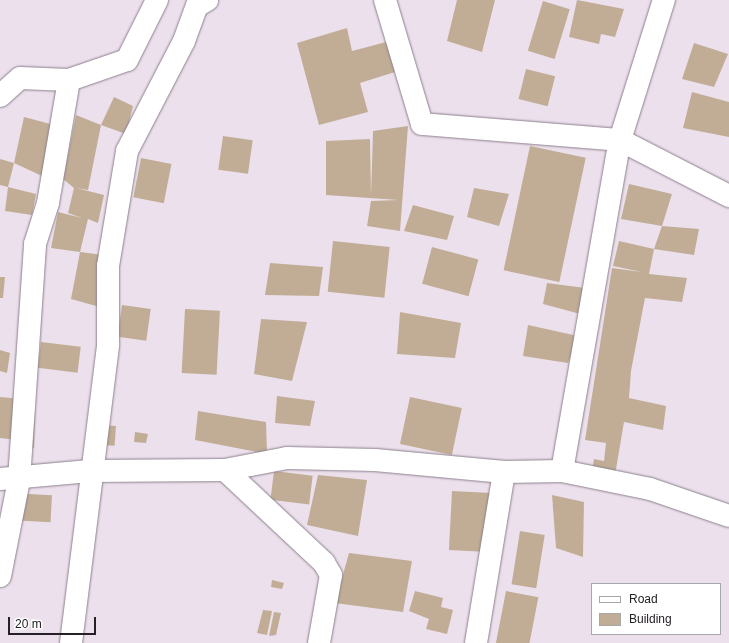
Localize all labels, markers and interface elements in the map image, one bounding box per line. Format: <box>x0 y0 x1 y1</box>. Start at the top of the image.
legend <box>591 583 721 635</box>
text: Road <box>629 592 658 606</box>
scale bar <box>10 609 98 635</box>
text: Building <box>629 612 672 626</box>
text: 20 m <box>15 617 42 631</box>

